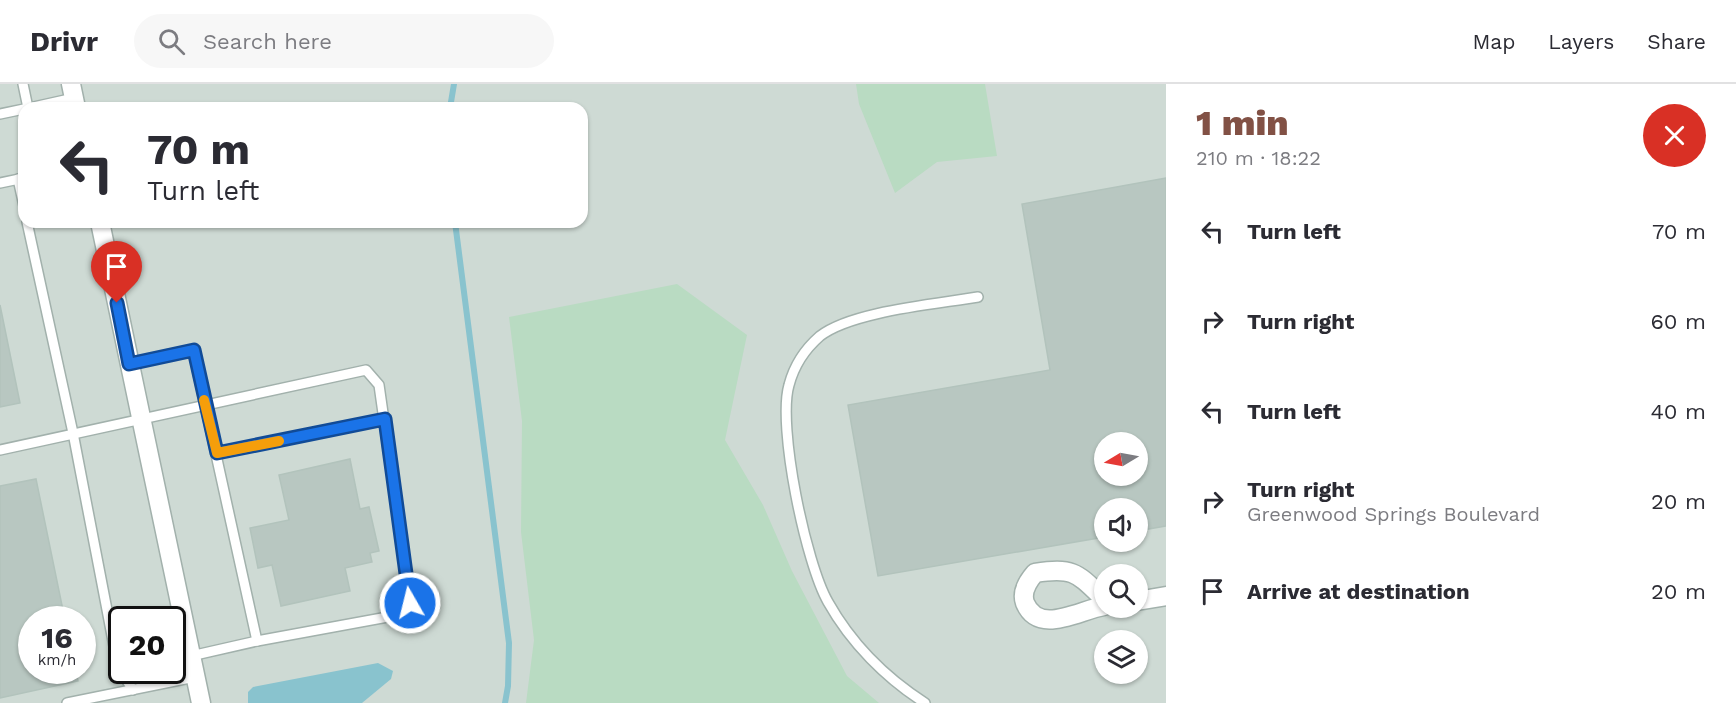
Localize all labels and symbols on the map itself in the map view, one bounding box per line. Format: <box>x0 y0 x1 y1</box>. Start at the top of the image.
pin <box>91 241 142 303</box>
north arrow <box>1094 432 1148 486</box>
position arrow <box>378 571 442 635</box>
speed limit sign: 20 <box>108 606 186 684</box>

